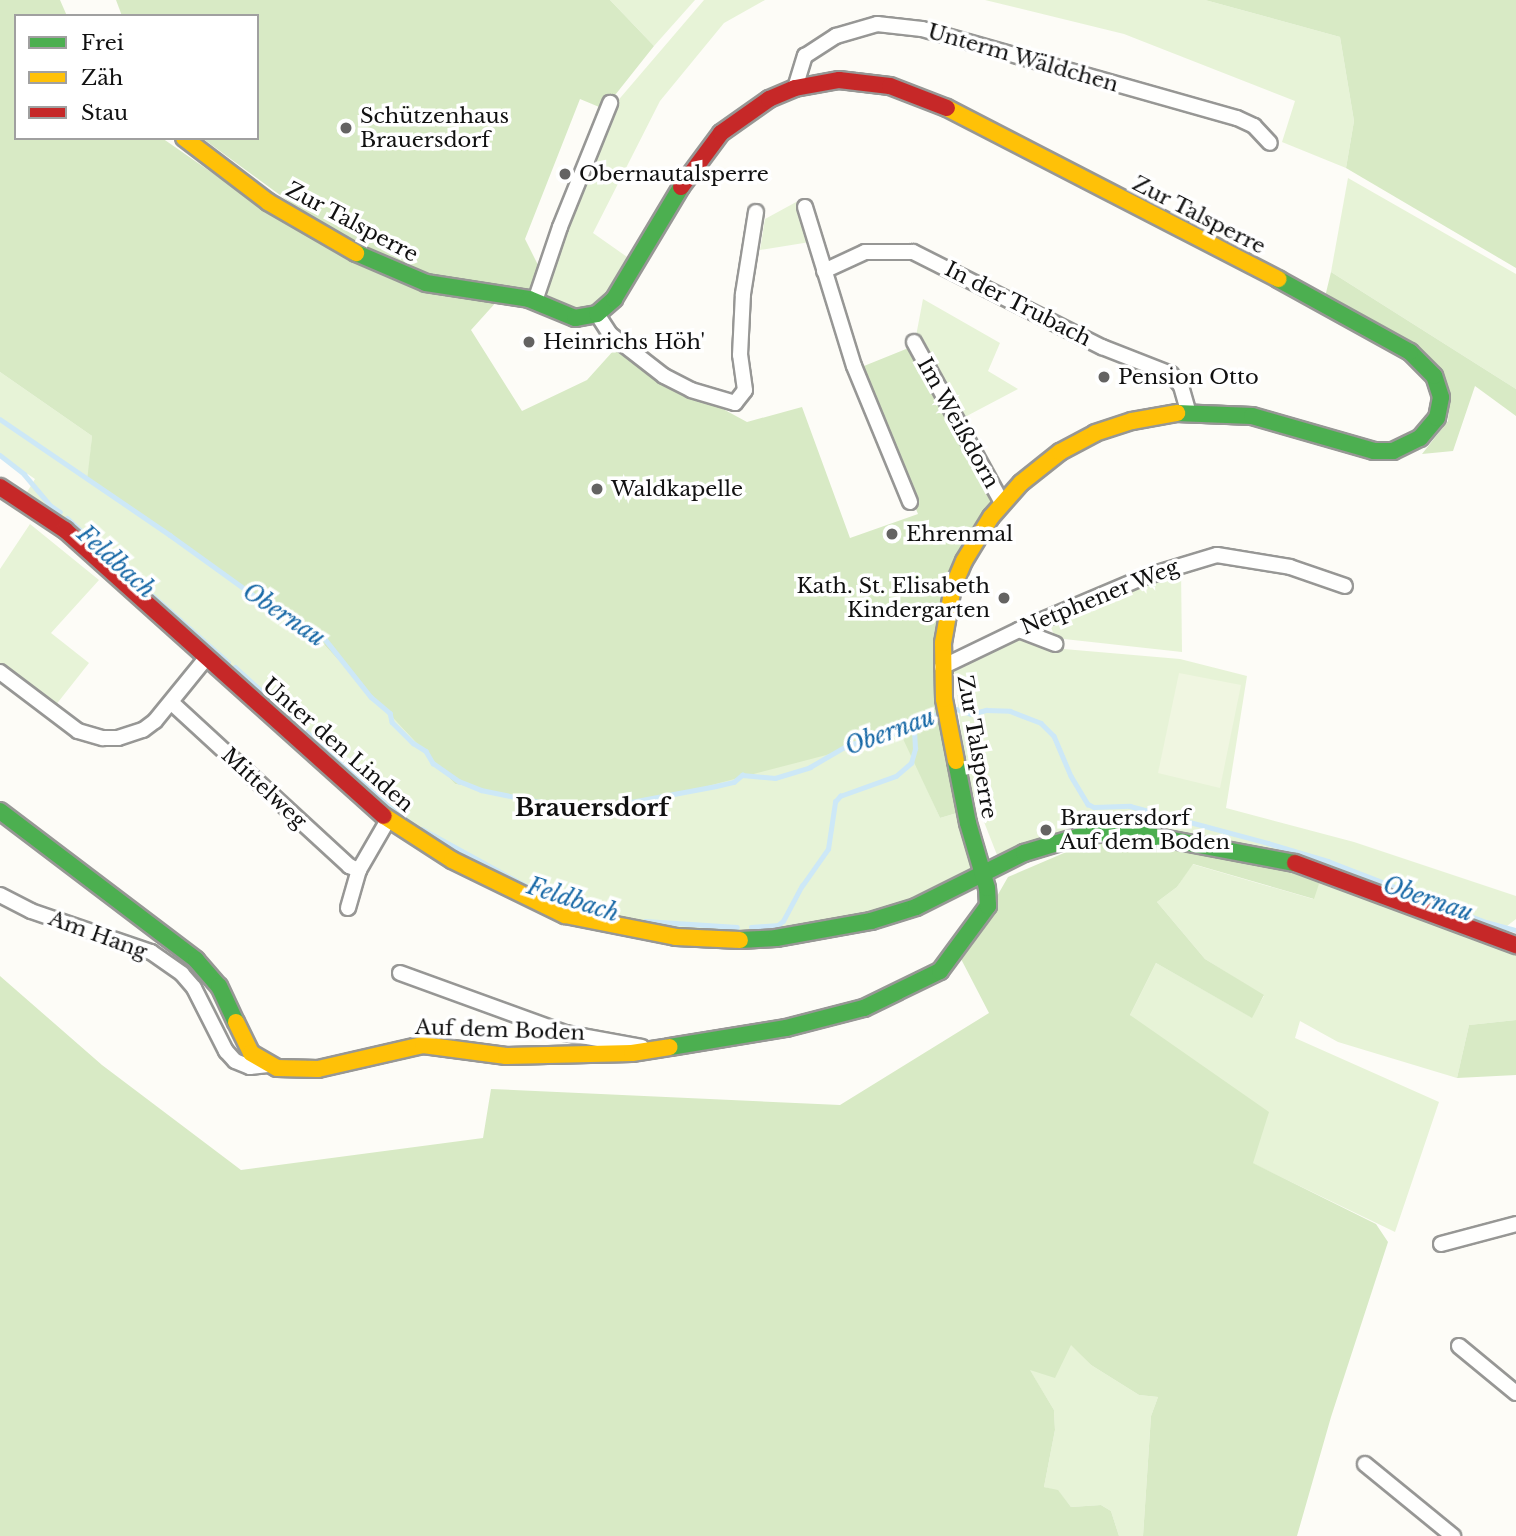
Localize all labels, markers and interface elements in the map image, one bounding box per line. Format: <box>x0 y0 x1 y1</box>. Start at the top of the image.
legend <box>14 14 259 140</box>
street label: Unterm Wäldchen <box>924 19 1122 97</box>
text: Frei <box>81 30 124 56</box>
text: Zäh <box>81 65 123 91</box>
text: Stau <box>81 100 128 126</box>
place label: Schützenhaus Brauersdorf <box>360 103 509 153</box>
marker: Schützenhaus Brauersdorf <box>338 120 354 136</box>
place label: Obernautalsperre <box>579 161 769 187</box>
marker: Obernautalsperre <box>557 166 573 182</box>
street label: Zur Talsperre <box>1128 170 1270 260</box>
street label: Zur Talsperre <box>281 176 423 268</box>
street label: In der Trubach <box>940 256 1096 352</box>
place label: Heinrichs Höh' <box>543 329 705 355</box>
marker: Heinrichs Höh' <box>521 334 537 350</box>
street label: Im Weißdorn <box>912 353 1004 493</box>
place label: Pension Otto <box>1118 364 1259 390</box>
marker: Pension Otto <box>1096 369 1112 385</box>
place label: Waldkapelle <box>611 476 743 502</box>
marker: Waldkapelle <box>589 481 605 497</box>
water label: Feldbach <box>72 520 160 604</box>
place label: Ehrenmal <box>906 521 1013 547</box>
marker: Ehrenmal <box>884 526 900 542</box>
street label: Netphener Weg <box>1017 554 1183 640</box>
place label: Kath. St. Elisabeth Kindergarten <box>797 573 990 623</box>
water label: Obernau <box>238 578 330 652</box>
marker: Kath. St. Elisabeth Kindergarten <box>996 590 1012 606</box>
street label: Unter den Linden <box>257 672 419 818</box>
street label: Zur Talsperre <box>952 672 1002 822</box>
water label: Obernau <box>842 703 938 761</box>
street label: Mittelweg <box>216 742 312 834</box>
district label: Brauersdorf <box>515 794 669 822</box>
place label: Brauersdorf Auf dem Boden <box>1060 805 1230 855</box>
marker: Brauersdorf Auf dem Boden <box>1038 822 1054 838</box>
water label: Obernau <box>1379 871 1477 927</box>
water label: Feldbach <box>524 872 622 928</box>
street label: Am Hang <box>45 906 151 964</box>
street label: Auf dem Boden <box>415 1014 585 1046</box>

